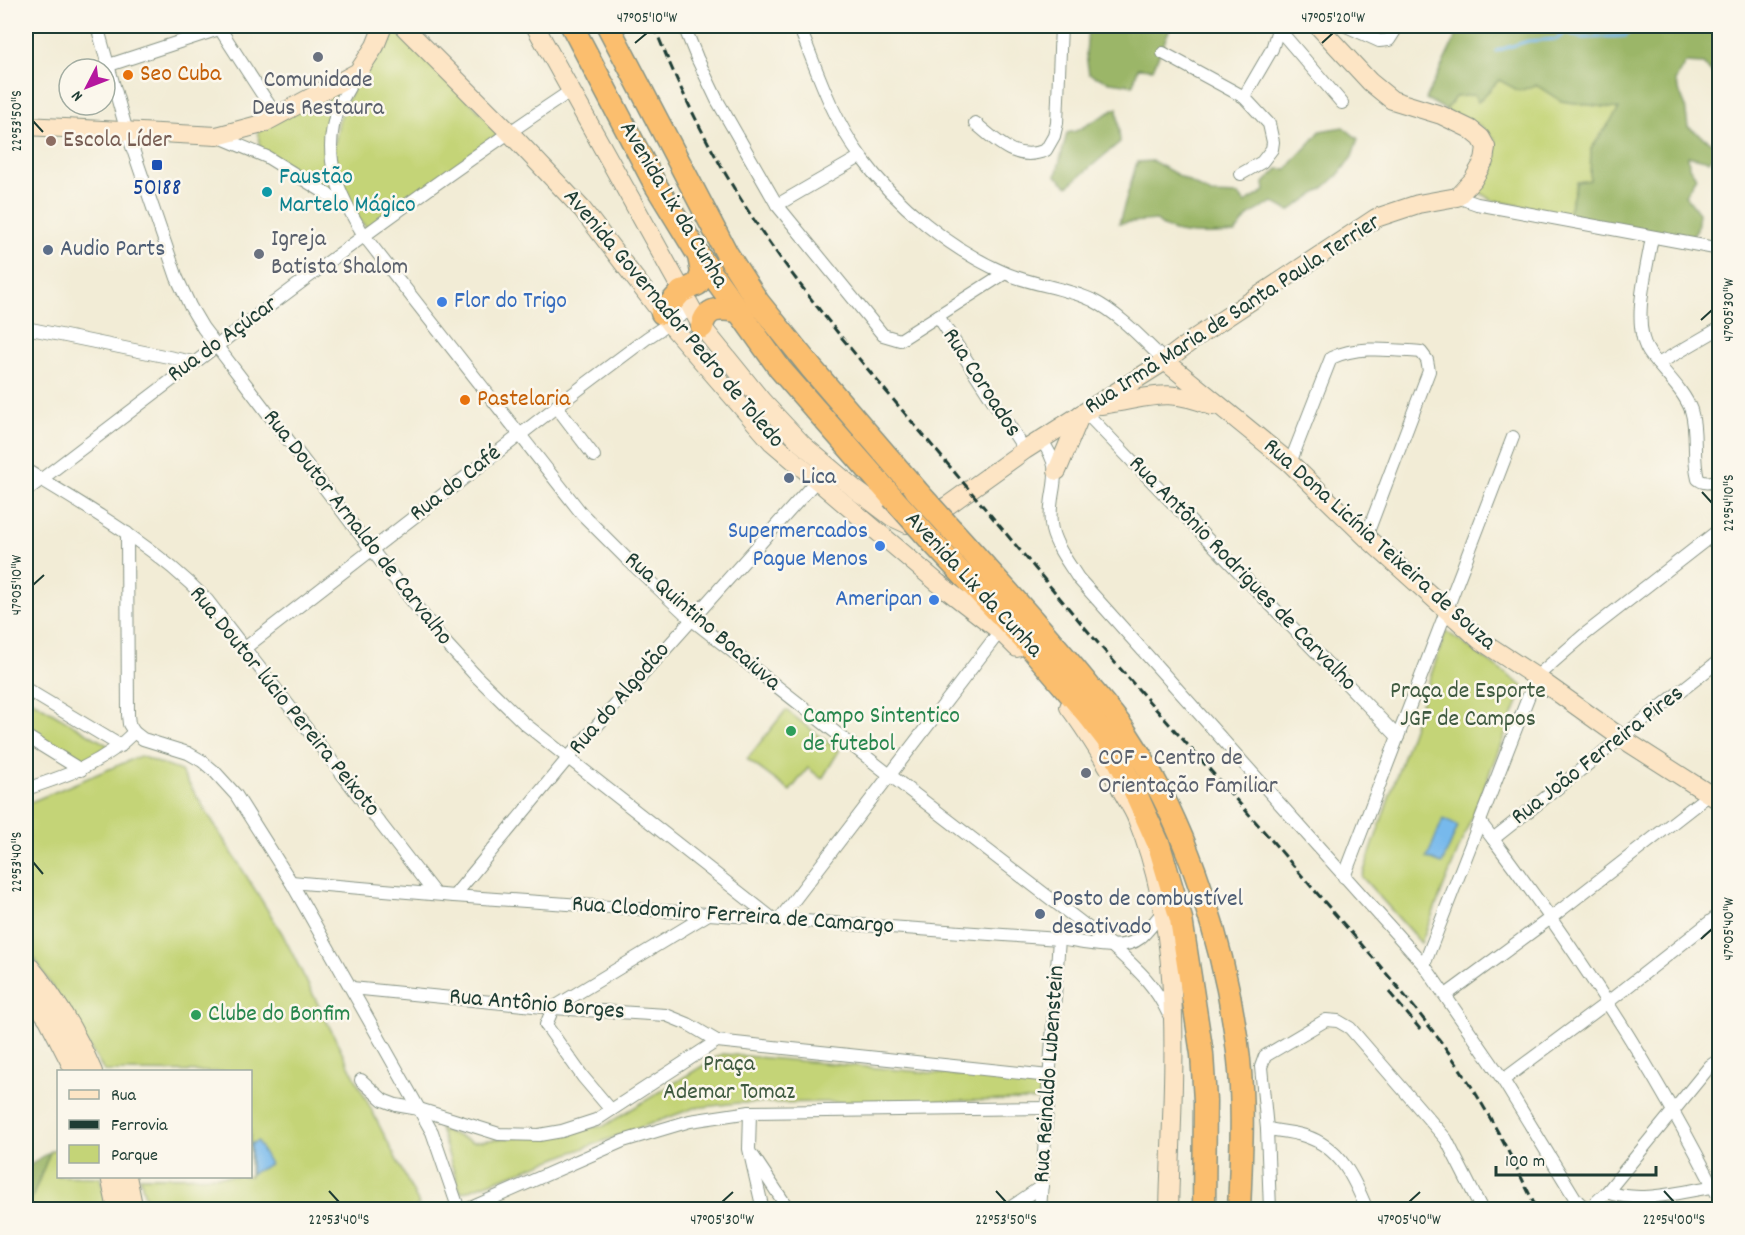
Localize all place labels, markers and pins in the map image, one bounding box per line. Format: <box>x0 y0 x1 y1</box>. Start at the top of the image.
marker: Comunidade Deus Restaura <box>311 50 325 64</box>
place label: Seo Cuba <box>140 58 222 92</box>
place label: Comunidade Deus Restaura <box>252 64 385 126</box>
marker: Seo Cuba <box>121 68 135 82</box>
place label: Escola Líder <box>63 124 172 158</box>
marker: Escola Líder <box>44 134 58 148</box>
marker: 50188 <box>150 158 164 172</box>
place label: Faustão Martelo Mágico <box>279 161 416 223</box>
place label: 50188 <box>133 172 181 206</box>
marker: Faustão Martelo Mágico <box>260 185 274 199</box>
place label: Igreja Batista Shalom <box>271 223 408 285</box>
place label: Audio Parts <box>60 233 165 267</box>
marker: Audio Parts <box>41 243 55 257</box>
marker: Igreja Batista Shalom <box>252 247 266 261</box>
place label: Flor do Trigo <box>454 285 567 319</box>
marker: Flor do Trigo <box>435 295 449 309</box>
place label: Pastelaria <box>477 383 571 417</box>
marker: Pastelaria <box>458 393 472 407</box>
place label: Lica <box>801 461 837 495</box>
marker: Lica <box>782 471 796 485</box>
place label: Supermercados Pague Menos <box>728 515 868 577</box>
marker: Supermercados Pague Menos <box>873 539 887 553</box>
place label: Ameripan <box>835 583 922 617</box>
marker: Ameripan <box>927 593 941 607</box>
place label: Campo Sintentico de futebol <box>803 700 960 762</box>
marker: Campo Sintentico de futebol <box>784 724 798 738</box>
place label: COF - Centro de Orientação Familiar <box>1098 742 1278 804</box>
marker: COF - Centro de Orientação Familiar <box>1079 766 1093 780</box>
place label: Posto de combustível desativado <box>1052 883 1244 945</box>
marker: Posto de combustível desativado <box>1033 907 1047 921</box>
place label: Clube do Bonfim <box>208 998 351 1032</box>
marker: Clube do Bonfim <box>189 1008 203 1022</box>

